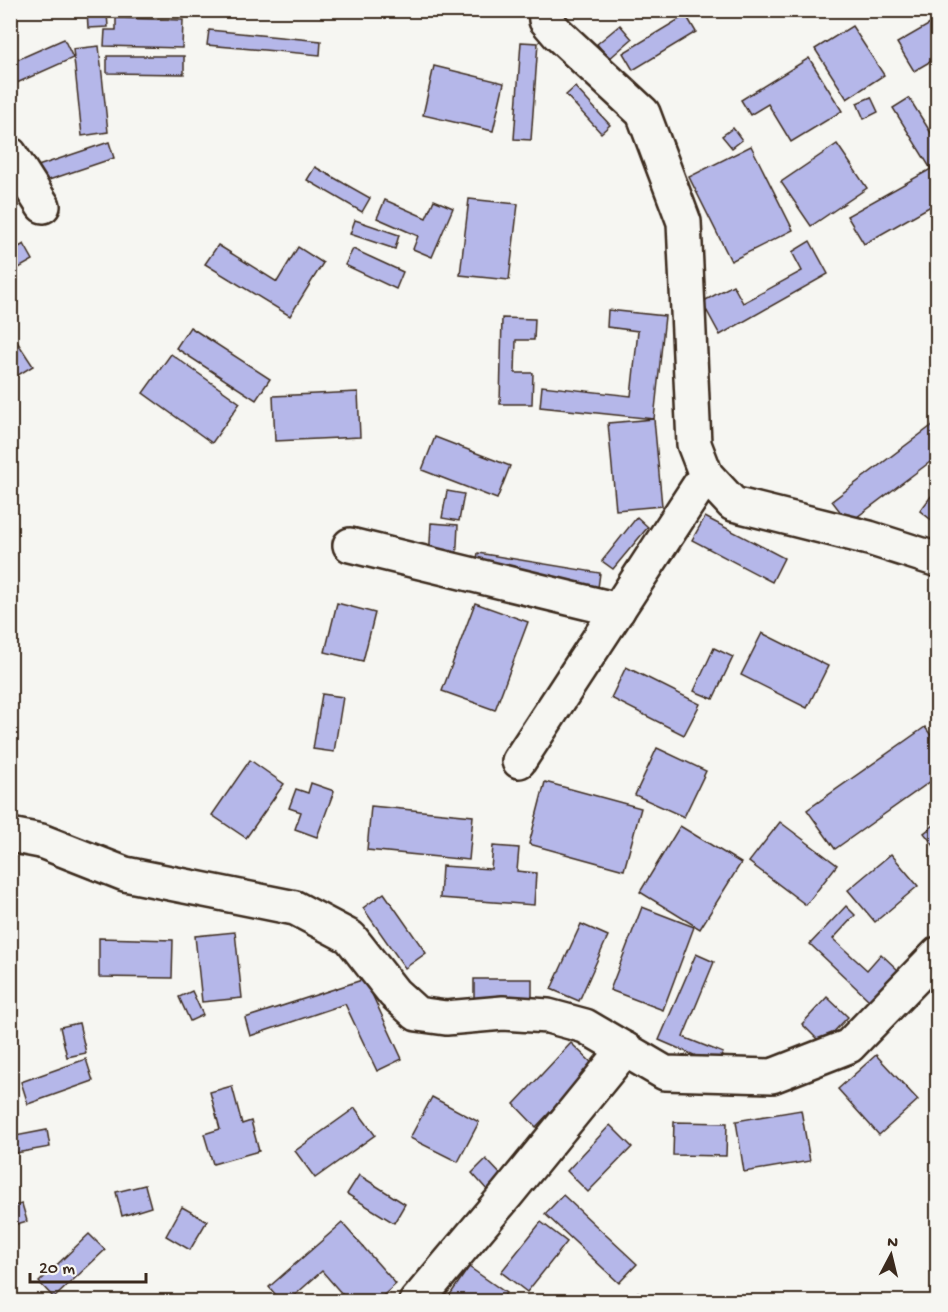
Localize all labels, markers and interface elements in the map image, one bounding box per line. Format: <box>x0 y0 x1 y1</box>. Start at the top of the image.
north arrow <box>861 1225 921 1285</box>
text: N <box>886 1234 899 1254</box>
scale bar <box>30 1246 146 1284</box>
text: 20 m <box>39 1259 75 1280</box>

